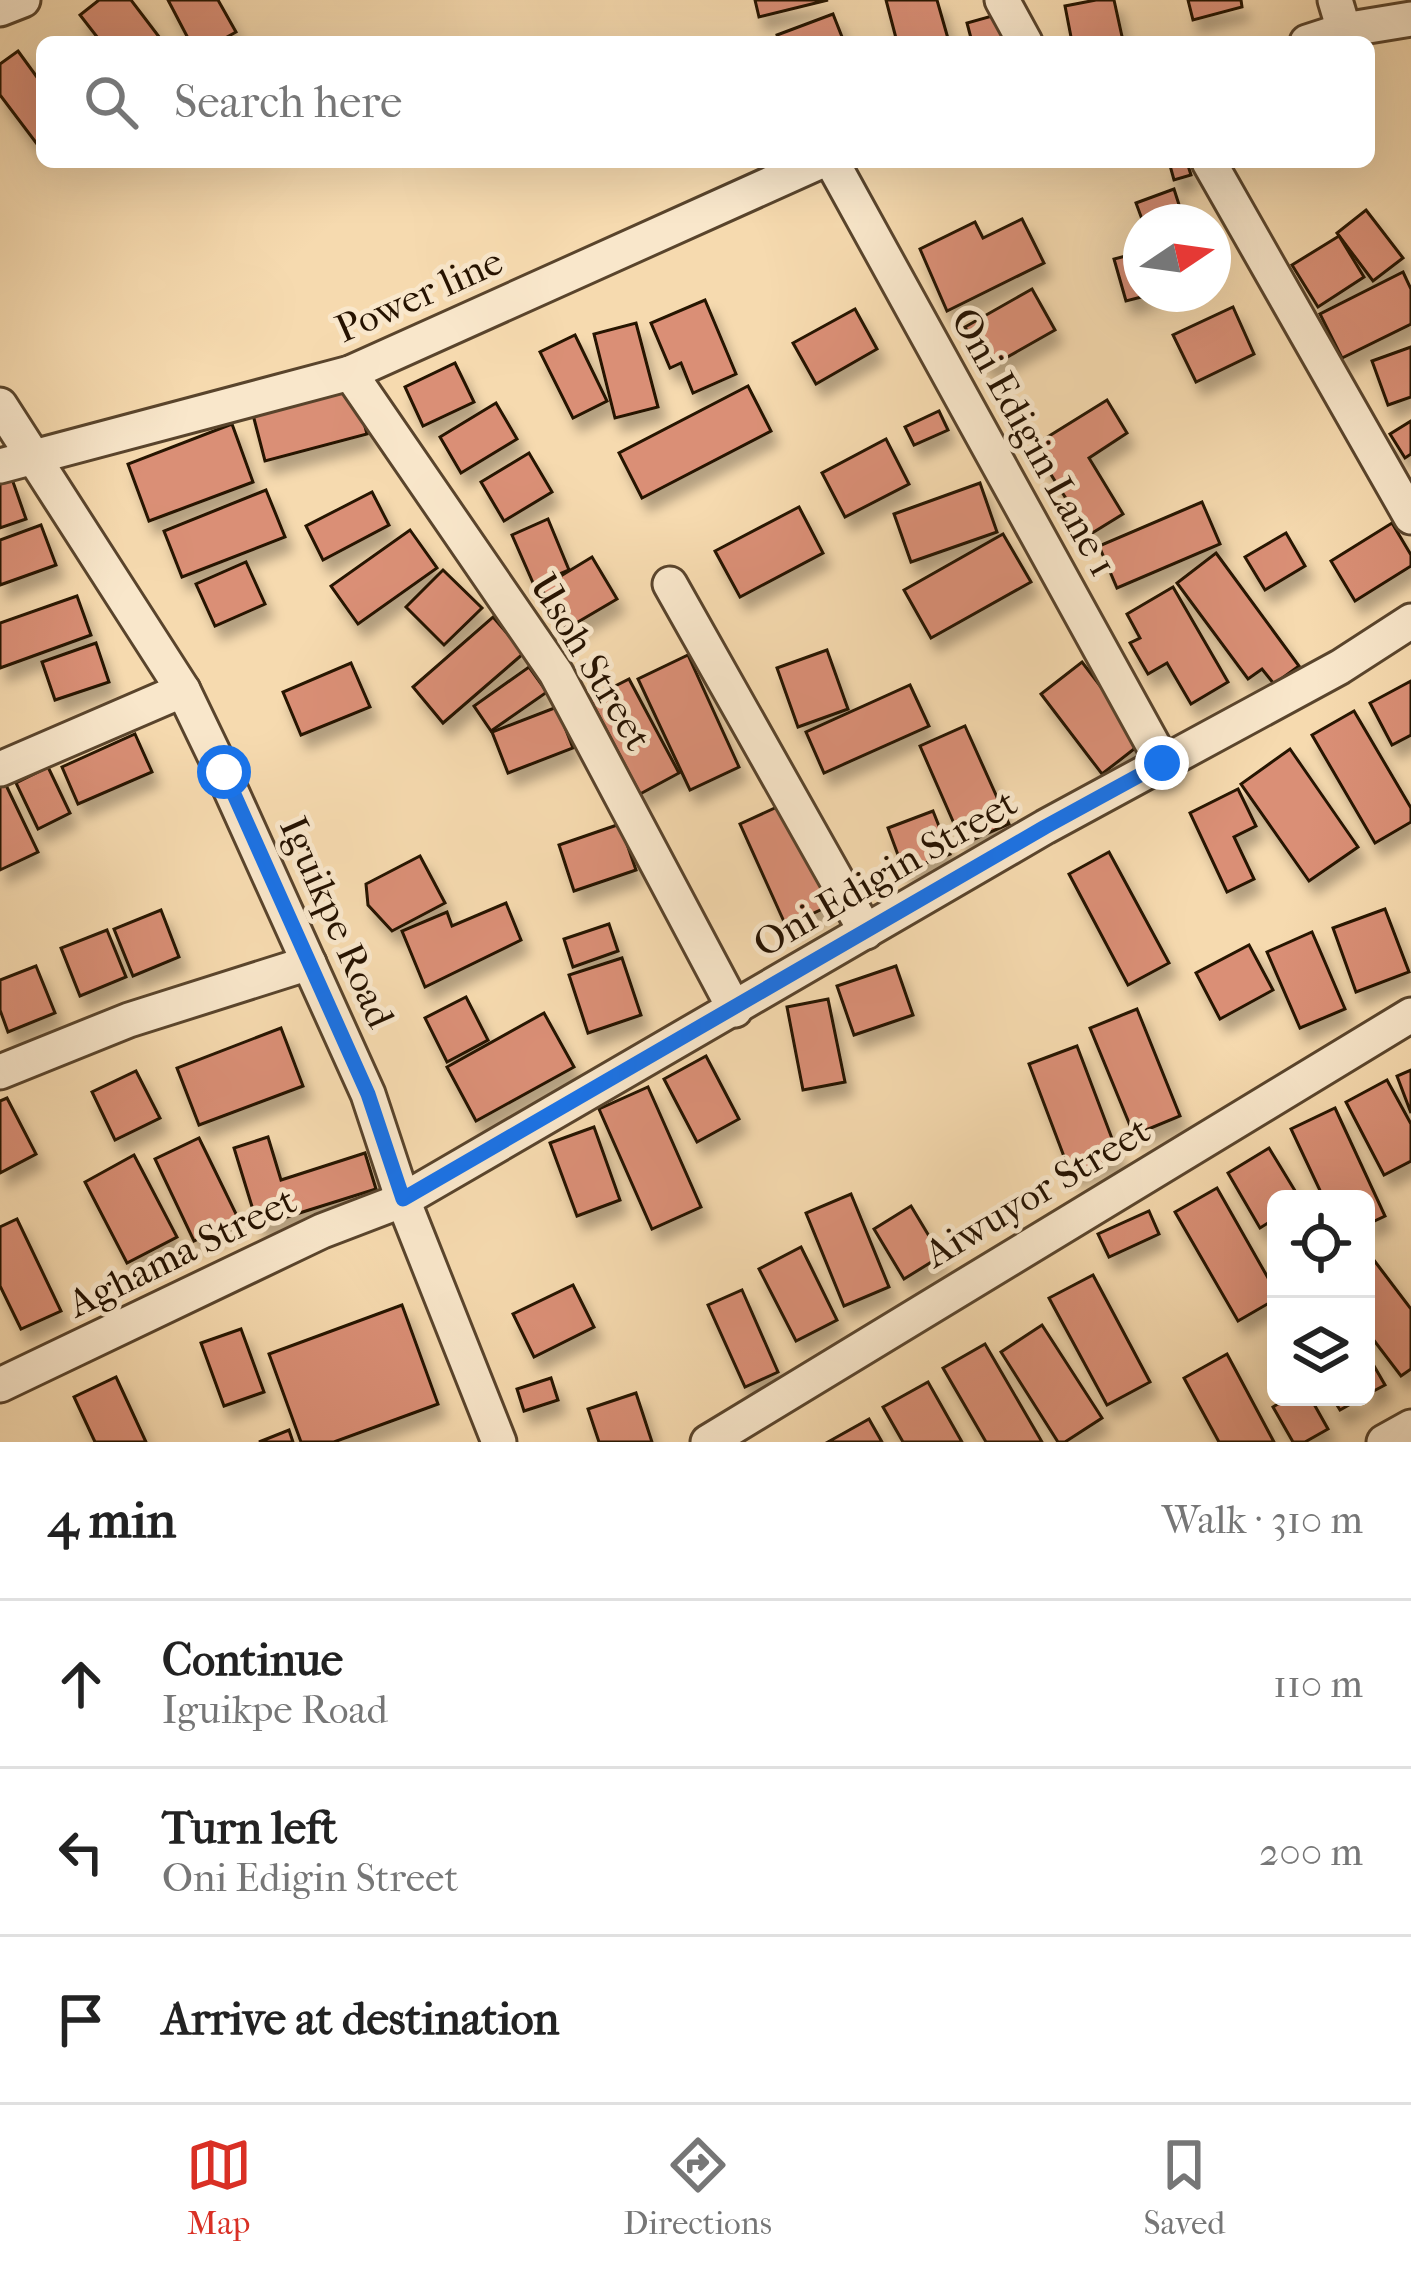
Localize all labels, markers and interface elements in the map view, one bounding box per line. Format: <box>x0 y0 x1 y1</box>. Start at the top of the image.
search box <box>36 36 1375 168</box>
icon: search <box>78 69 144 135</box>
text: Search here <box>174 76 402 129</box>
north arrow <box>1123 204 1231 312</box>
street label: Power line <box>328 238 510 352</box>
street label: Oni Edigin Lane 1 <box>941 300 1127 584</box>
street label: Usoh Street <box>520 566 662 758</box>
route end <box>1135 736 1189 790</box>
route start <box>197 745 251 799</box>
street label: Oni Edigin Street <box>745 779 1025 967</box>
street label: Iguikpe Road <box>270 810 404 1035</box>
street label: Aiwuyor Street <box>914 1107 1158 1278</box>
street label: Aghama Street <box>59 1177 304 1328</box>
map controls <box>1267 1190 1375 1406</box>
button: locate <box>1267 1190 1375 1298</box>
button: layers <box>1267 1298 1375 1406</box>
text: 4 min <box>48 1490 176 1550</box>
text: Walk · 310 m <box>1162 1497 1363 1543</box>
text: Continue <box>162 1634 343 1687</box>
icon: ahead <box>48 1651 114 1717</box>
text: 110 m <box>1273 1661 1363 1707</box>
text: Iguikpe Road <box>162 1687 388 1733</box>
text: Turn left <box>162 1802 337 1855</box>
icon: left <box>48 1819 114 1885</box>
text: 200 m <box>1259 1829 1363 1875</box>
text: Oni Edigin Street <box>162 1855 458 1901</box>
icon: arrive <box>48 1987 114 2053</box>
text: Arrive at destination <box>162 1993 559 2046</box>
tab: Map <box>186 2132 252 2243</box>
tab: Directions <box>623 2132 772 2243</box>
tab: Saved <box>1143 2132 1225 2243</box>

